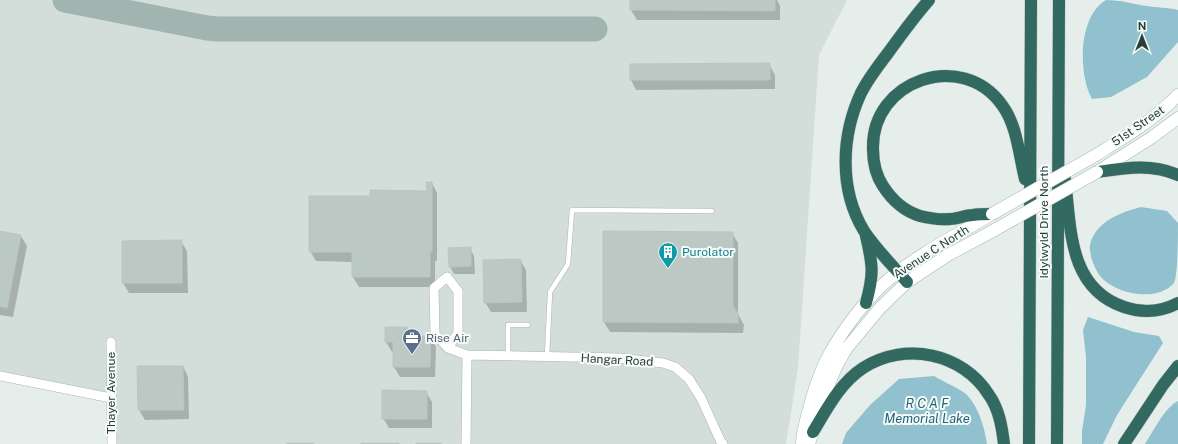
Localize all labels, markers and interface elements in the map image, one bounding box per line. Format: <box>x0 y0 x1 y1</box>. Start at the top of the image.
north arrow <box>1122 16 1162 56</box>
text: N <box>1138 20 1146 32</box>
street label: 51st Street <box>1109 103 1167 149</box>
street label: Idylwyld Drive North <box>1037 165 1051 279</box>
street label: Avenue C North <box>891 222 971 282</box>
building icon: Purolator <box>657 241 679 269</box>
place label: Purolator <box>682 245 734 259</box>
office icon: Rise Air <box>401 327 423 355</box>
place label: Rise Air <box>426 331 469 345</box>
street label: Hangar Road <box>580 351 654 369</box>
street label: Thayer Avenue <box>104 352 118 434</box>
water label: R C A F Memorial Lake <box>884 396 970 426</box>

